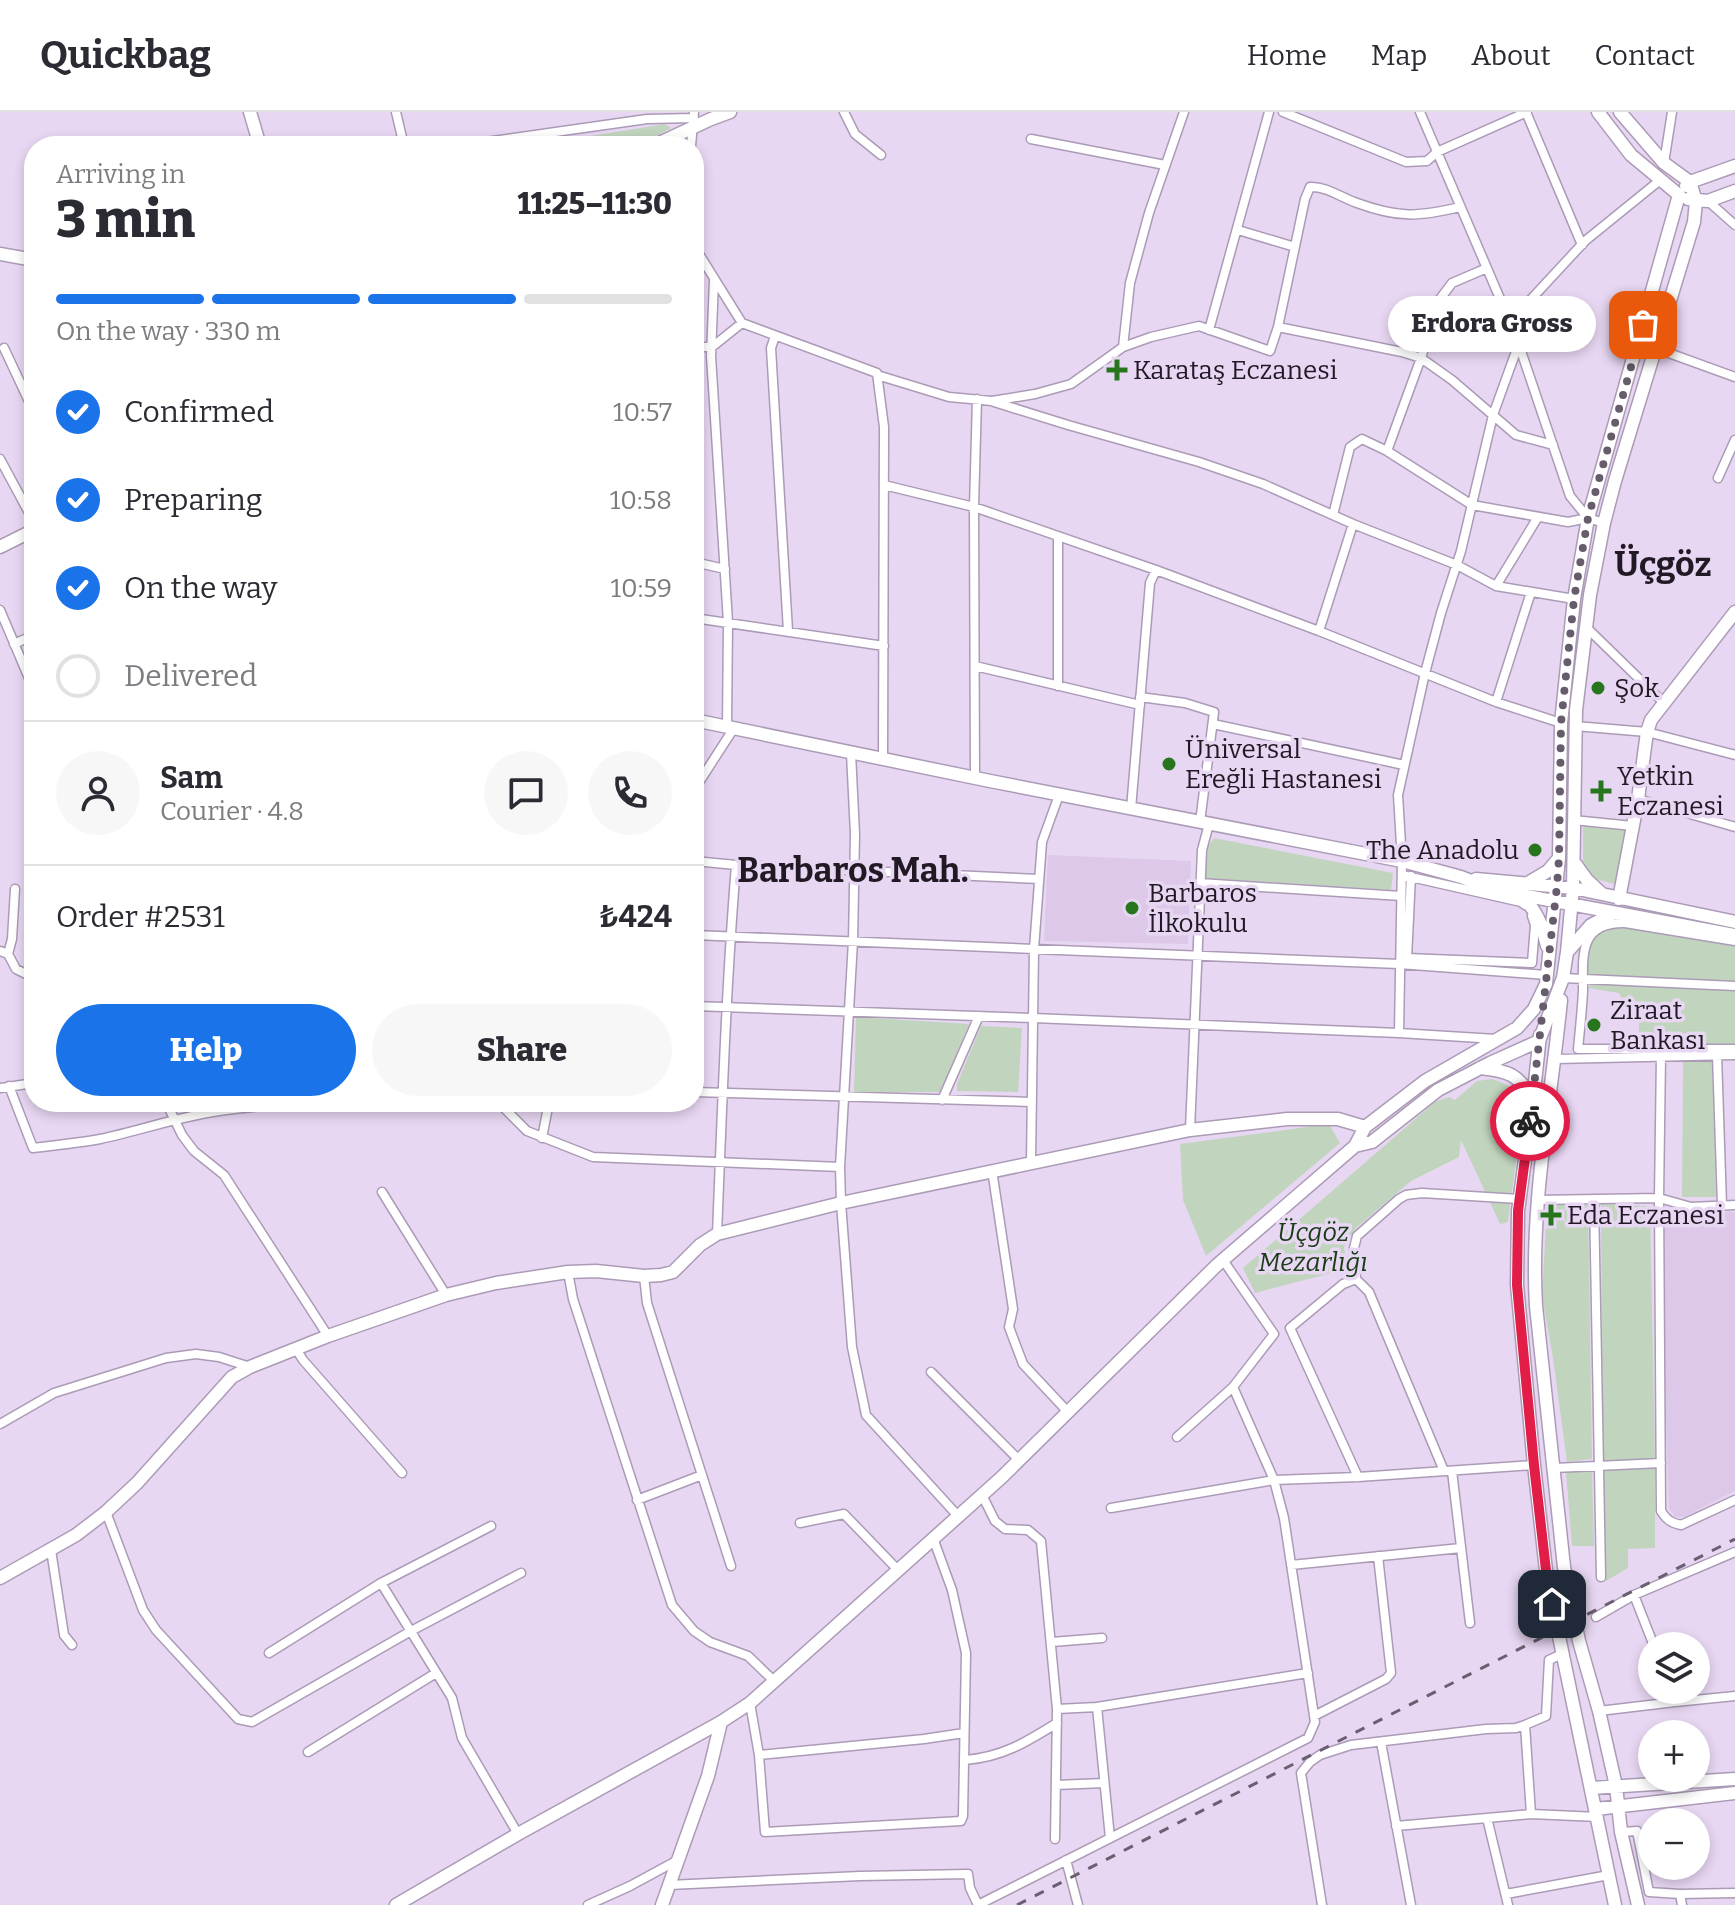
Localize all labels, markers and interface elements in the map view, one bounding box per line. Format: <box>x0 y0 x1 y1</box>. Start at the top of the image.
text: Quickbag <box>40 32 211 78</box>
text: Home <box>1247 39 1327 72</box>
text: Map <box>1371 39 1427 72</box>
text: About <box>1471 39 1551 72</box>
text: Contact <box>1595 39 1695 72</box>
text: Arriving in <box>56 159 185 190</box>
text: 11:25–11:30 <box>518 186 672 222</box>
text: 3 min <box>56 188 195 251</box>
pin <box>1609 291 1677 359</box>
callout: Erdora Gross <box>1387 297 1595 353</box>
icon: bag <box>1621 303 1665 347</box>
text: Erdora Gross <box>1411 308 1573 339</box>
text: On the way · 330 m <box>56 316 281 347</box>
place label: Karataş Eczanesi <box>1133 355 1338 386</box>
marker: Karataş Eczanesi <box>1108 361 1126 379</box>
icon: check <box>56 390 100 434</box>
text: Confirmed <box>124 394 274 430</box>
text: 10:57 <box>613 397 672 428</box>
icon: check <box>56 478 100 522</box>
text: Preparing <box>124 482 262 518</box>
text: 10:58 <box>610 485 672 516</box>
district label: Üçgöz <box>1614 543 1712 585</box>
icon: check <box>56 566 100 610</box>
text: On the way <box>124 570 277 606</box>
text: 10:59 <box>610 573 672 604</box>
text: Delivered <box>124 658 257 694</box>
place label: Şok <box>1614 673 1659 704</box>
marker: Şok <box>1589 679 1607 697</box>
place label: Üniversal Ereğli Hastanesi <box>1185 734 1382 795</box>
button: person <box>56 751 140 835</box>
button: chat <box>484 751 568 835</box>
button: phone <box>588 751 672 835</box>
marker: Üniversal Ereğli Hastanesi <box>1160 755 1178 773</box>
text: Sam <box>160 760 223 796</box>
place label: Yetkin Eczanesi <box>1617 761 1724 822</box>
marker: Yetkin Eczanesi <box>1592 782 1610 800</box>
text: Courier · 4.8 <box>160 796 304 827</box>
place label: The Anadolu <box>1366 835 1519 866</box>
marker: The Anadolu <box>1526 841 1544 859</box>
district label: Barbaros Mah. <box>737 850 969 891</box>
place label: Barbaros İlkokulu <box>1148 878 1257 939</box>
text: Order #2531 <box>56 899 225 935</box>
text: ₺424 <box>598 899 672 935</box>
marker: Barbaros İlkokulu <box>1123 899 1141 917</box>
place label: Ziraat Bankası <box>1610 995 1705 1056</box>
button: Help <box>56 1004 356 1096</box>
button: Share <box>372 1004 672 1096</box>
marker: Ziraat Bankası <box>1585 1016 1603 1034</box>
courier <box>1490 1081 1570 1161</box>
icon: bike <box>1508 1099 1552 1143</box>
place label: Eda Eczanesi <box>1567 1200 1724 1231</box>
marker: Eda Eczanesi <box>1542 1206 1560 1224</box>
park label: Üçgöz Mezarlığı <box>1258 1217 1368 1278</box>
pin <box>1518 1570 1586 1638</box>
icon: home <box>1530 1582 1574 1626</box>
map controls <box>1638 1632 1710 1880</box>
button: layers <box>1638 1632 1710 1704</box>
button: + <box>1638 1720 1710 1792</box>
button: − <box>1638 1808 1710 1880</box>

